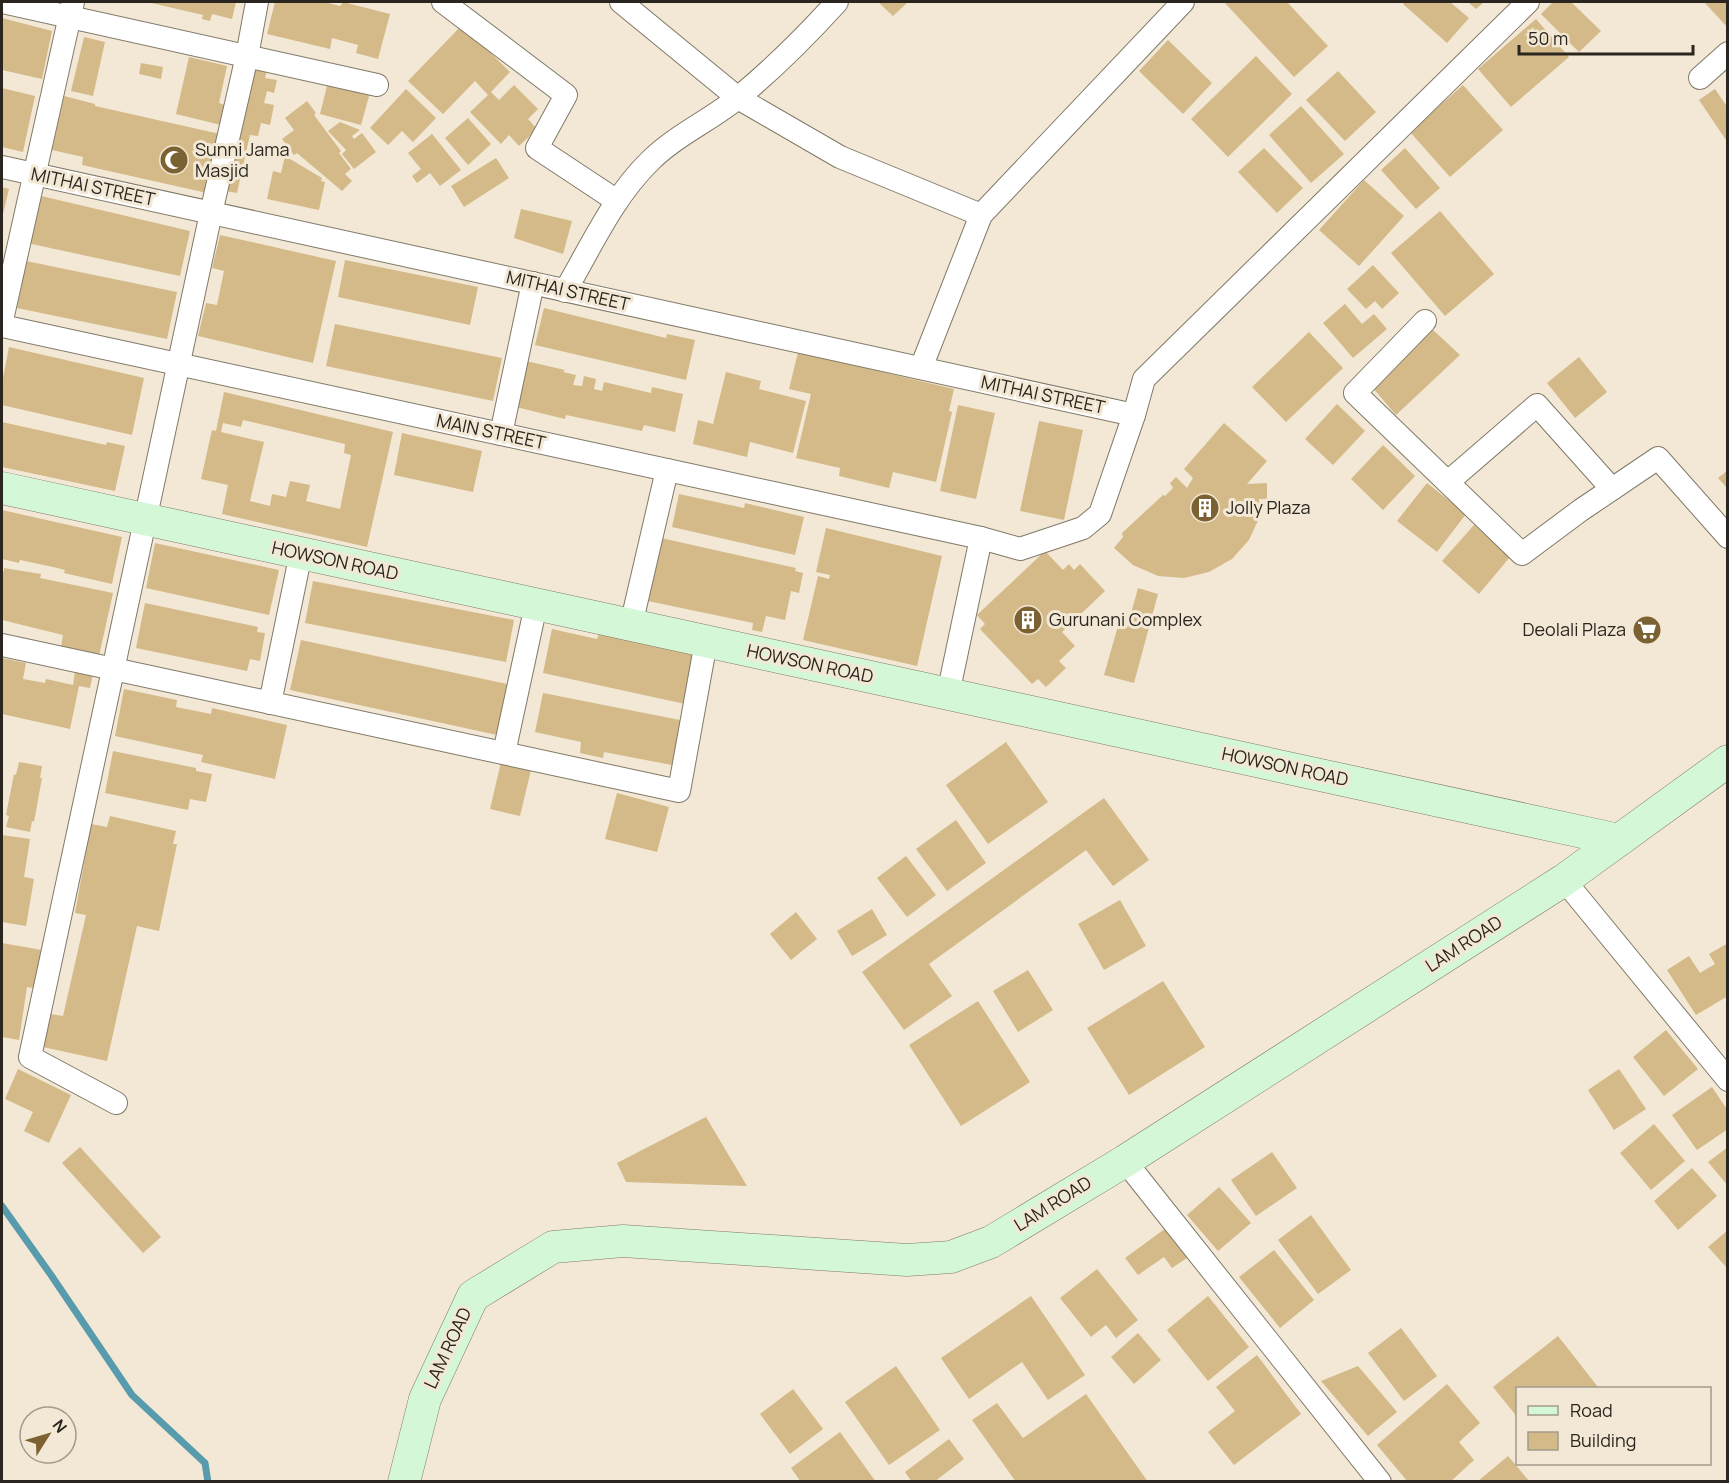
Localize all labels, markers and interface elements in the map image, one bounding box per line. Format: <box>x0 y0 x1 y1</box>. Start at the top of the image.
scale bar <box>1519 18 1693 56</box>
text: 50 m <box>1528 26 1568 50</box>
place label: Sunni Jama Masjid <box>195 137 290 182</box>
mosque icon: Sunni Jama Masjid <box>158 144 190 176</box>
street label: MITHAI STREET <box>29 161 158 211</box>
street label: MITHAI STREET <box>504 264 633 316</box>
street label: MITHAI STREET <box>979 369 1108 419</box>
street label: MAIN STREET <box>434 408 548 454</box>
building icon: Jolly Plaza <box>1189 492 1221 524</box>
place label: Jolly Plaza <box>1226 495 1311 519</box>
street label: HOWSON ROAD <box>270 535 401 585</box>
building icon: Gurunani Complex <box>1012 604 1044 636</box>
place label: Gurunani Complex <box>1049 607 1203 631</box>
supermarket icon: Deolali Plaza <box>1631 614 1663 646</box>
place label: Deolali Plaza <box>1522 617 1626 641</box>
street label: HOWSON ROAD <box>745 638 876 688</box>
street label: HOWSON ROAD <box>1220 741 1351 791</box>
street label: LAM ROAD <box>1421 909 1506 977</box>
street label: LAM ROAD <box>1009 1170 1096 1236</box>
street label: LAM ROAD <box>418 1303 476 1392</box>
legend <box>1516 1387 1711 1465</box>
text: Road <box>1570 1398 1613 1422</box>
north arrow <box>18 1405 78 1465</box>
text: N <box>48 1415 72 1437</box>
text: Building <box>1570 1428 1636 1452</box>

